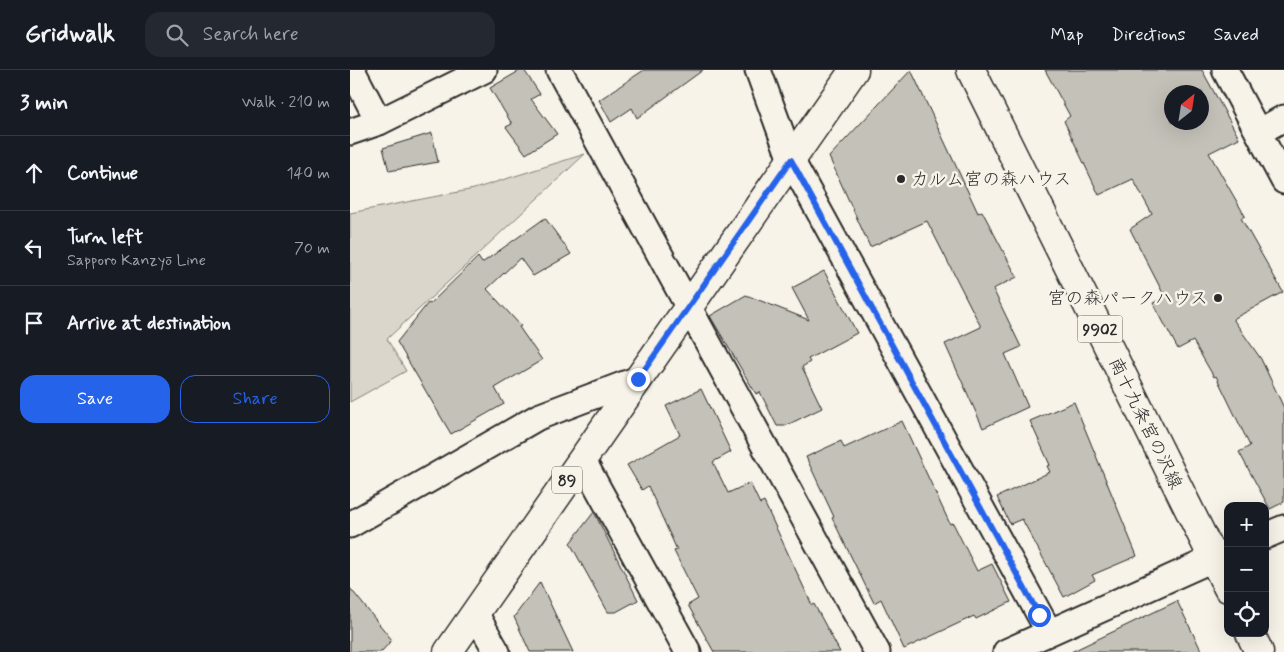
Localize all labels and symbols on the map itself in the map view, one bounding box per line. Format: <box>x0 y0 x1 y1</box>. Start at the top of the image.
north arrow <box>1164 85 1209 130</box>
place label: カルム宮の森ハウス <box>911 168 1071 192</box>
marker: カルム宮の森ハウス <box>895 173 907 185</box>
place label: 宮の森パークハウス <box>1047 287 1208 311</box>
marker: 宮の森パークハウス <box>1212 292 1224 304</box>
road number: 9902 <box>1078 315 1122 342</box>
street label: 南十九条宮の沢線 <box>1103 353 1187 493</box>
route end <box>627 368 650 391</box>
road number: 89 <box>552 466 582 494</box>
route start <box>1028 604 1051 627</box>

